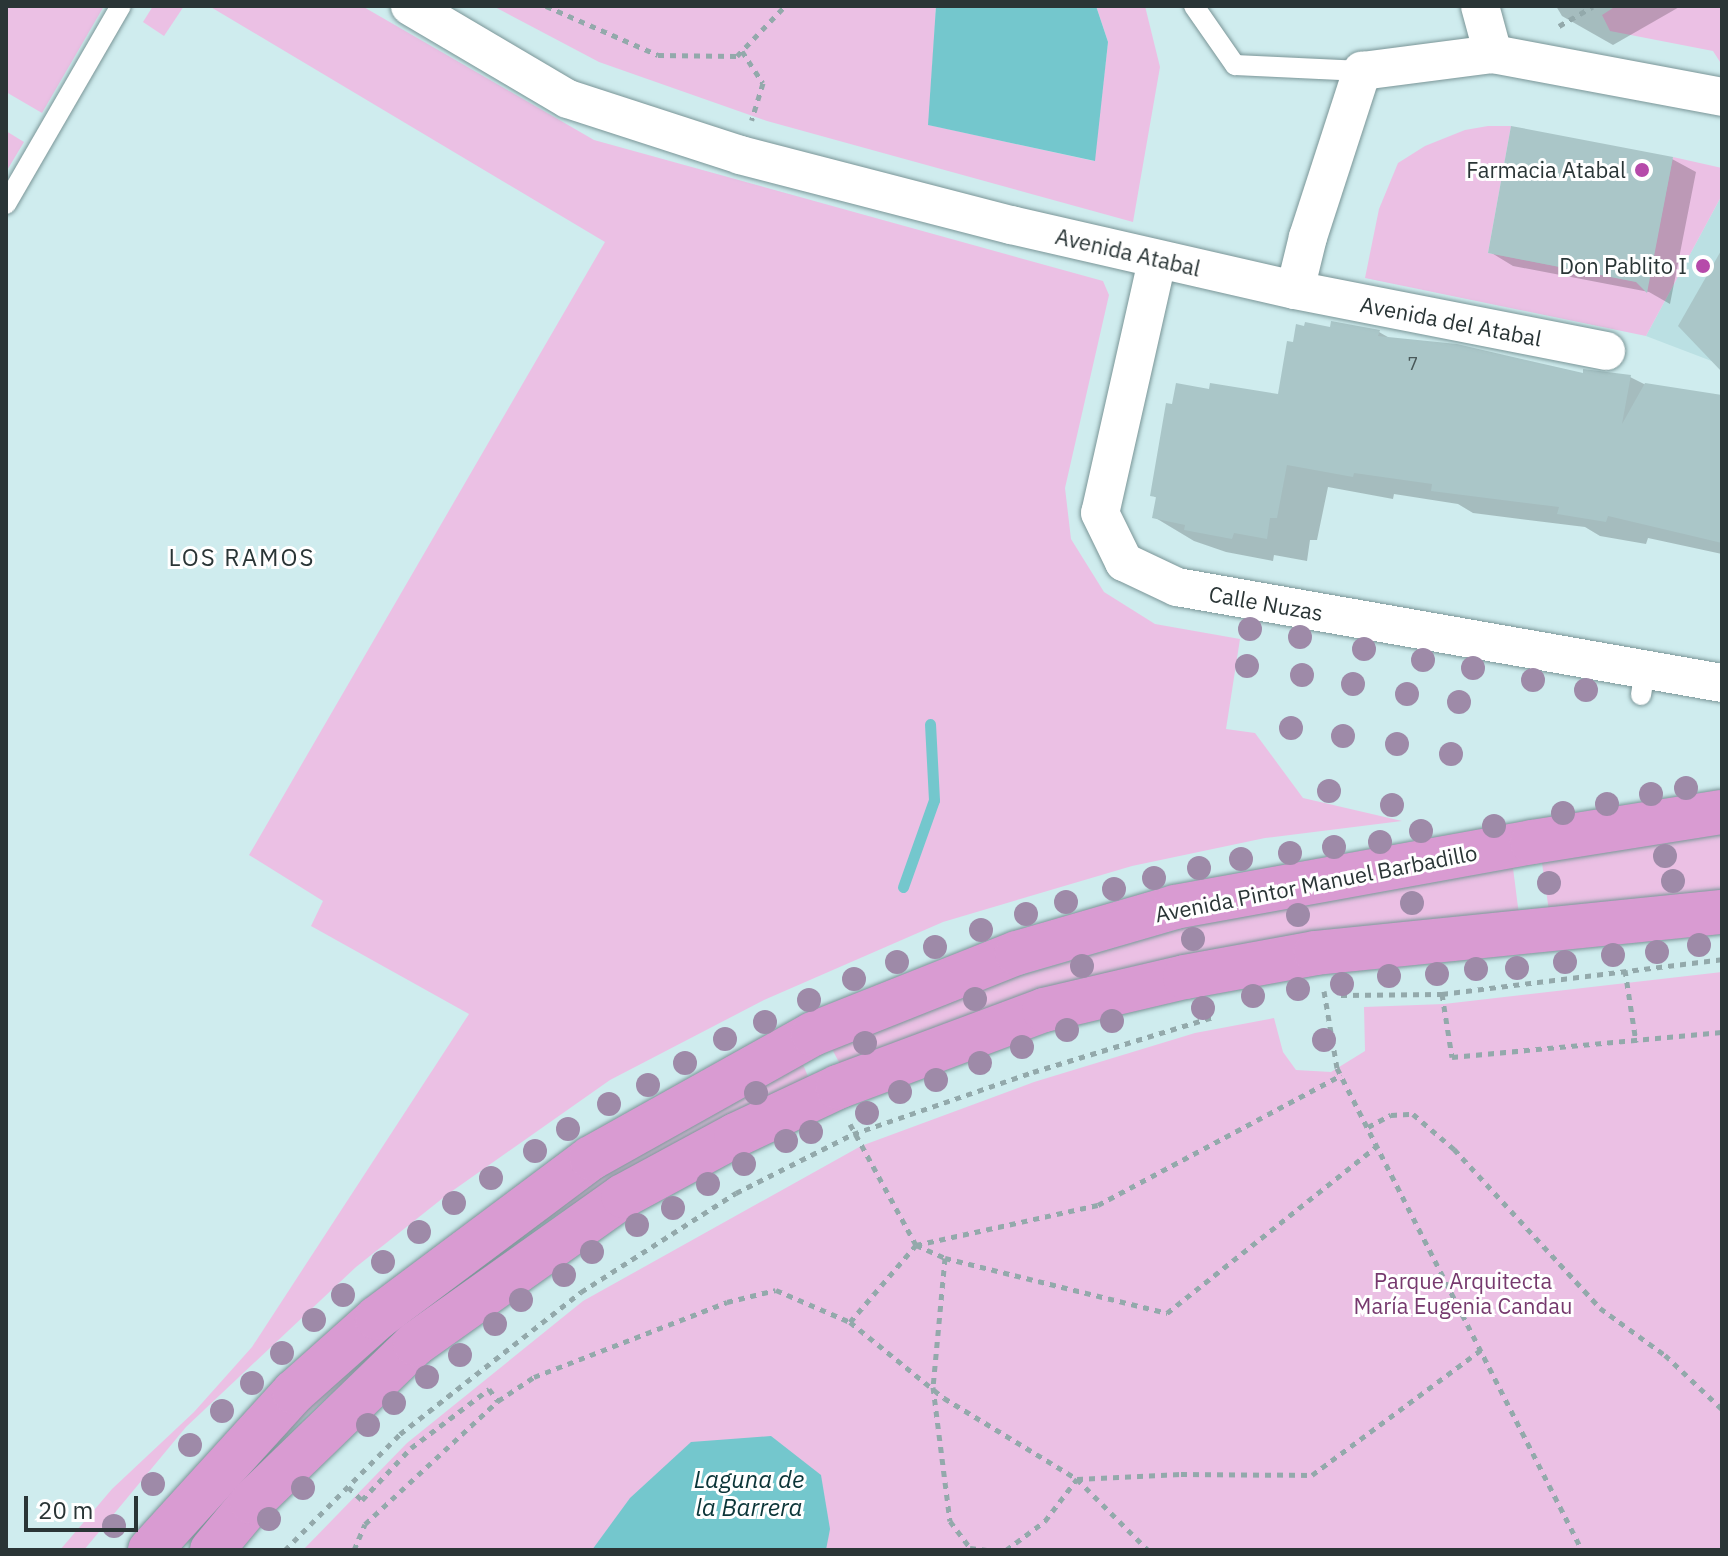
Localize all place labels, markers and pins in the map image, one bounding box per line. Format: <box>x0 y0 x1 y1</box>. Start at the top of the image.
place label: Farmacia Atabal <box>1466 157 1626 183</box>
marker: Farmacia Atabal <box>1633 161 1651 179</box>
place label: Don Pablito I <box>1559 253 1687 279</box>
marker: Don Pablito I <box>1694 257 1712 275</box>

